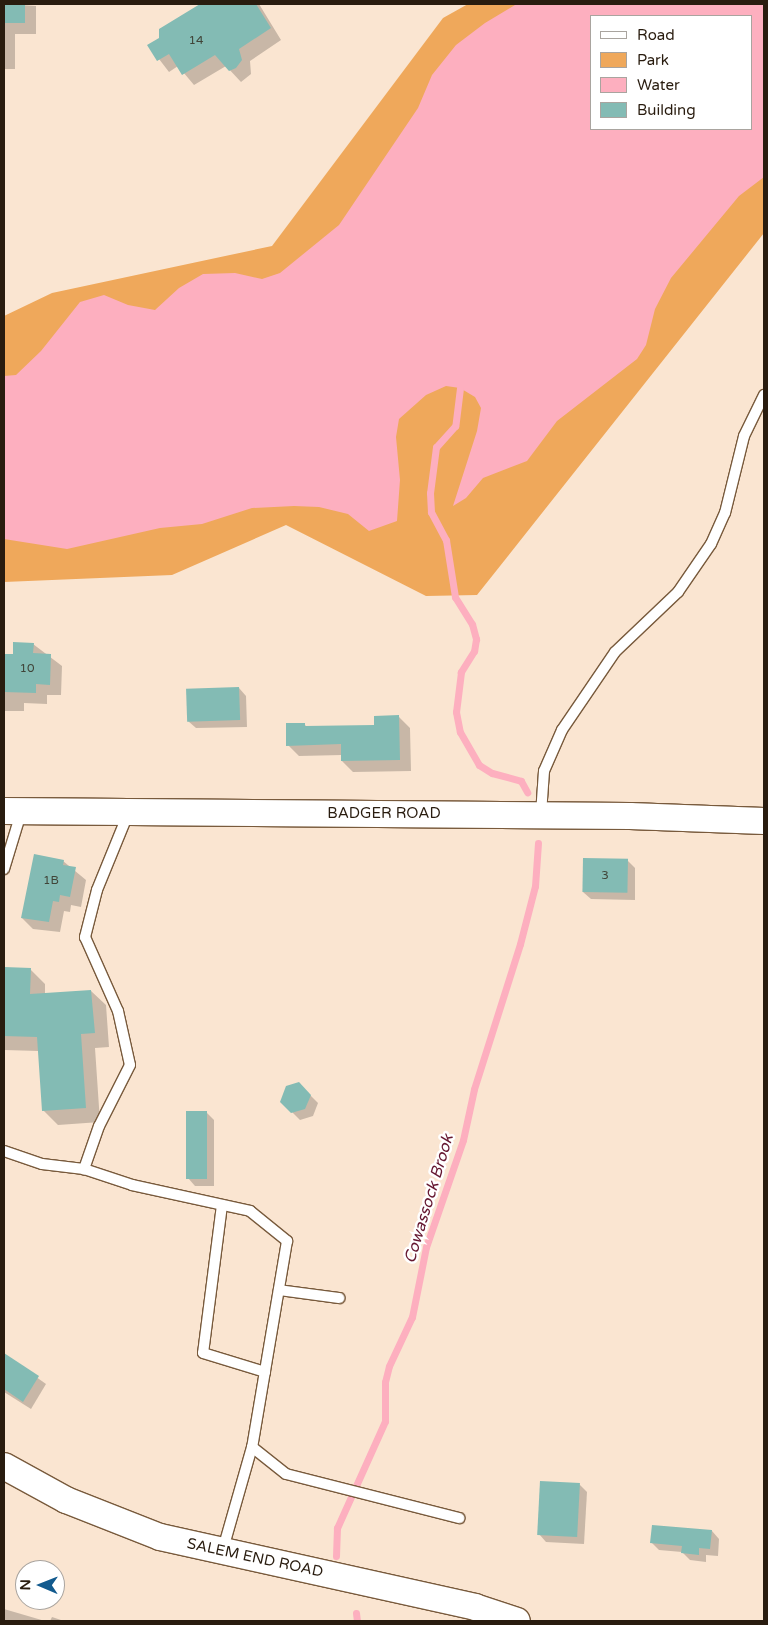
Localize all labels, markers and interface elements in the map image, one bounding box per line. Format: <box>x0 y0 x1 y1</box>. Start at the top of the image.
legend <box>590 15 753 130</box>
text: Road <box>637 26 675 44</box>
house number: 14 <box>188 34 204 48</box>
text: Park <box>637 51 669 69</box>
text: Water <box>637 76 680 94</box>
text: Building <box>637 101 696 119</box>
house number: 10 <box>19 662 35 676</box>
street label: BADGER ROAD <box>327 805 441 823</box>
house number: 3 <box>601 869 609 883</box>
house number: 1B <box>43 874 59 888</box>
water label: Cowassock Brook <box>400 1132 458 1266</box>
street label: SALEM END ROAD <box>185 1535 325 1581</box>
north arrow <box>15 1560 65 1610</box>
text: N <box>17 1579 34 1591</box>

